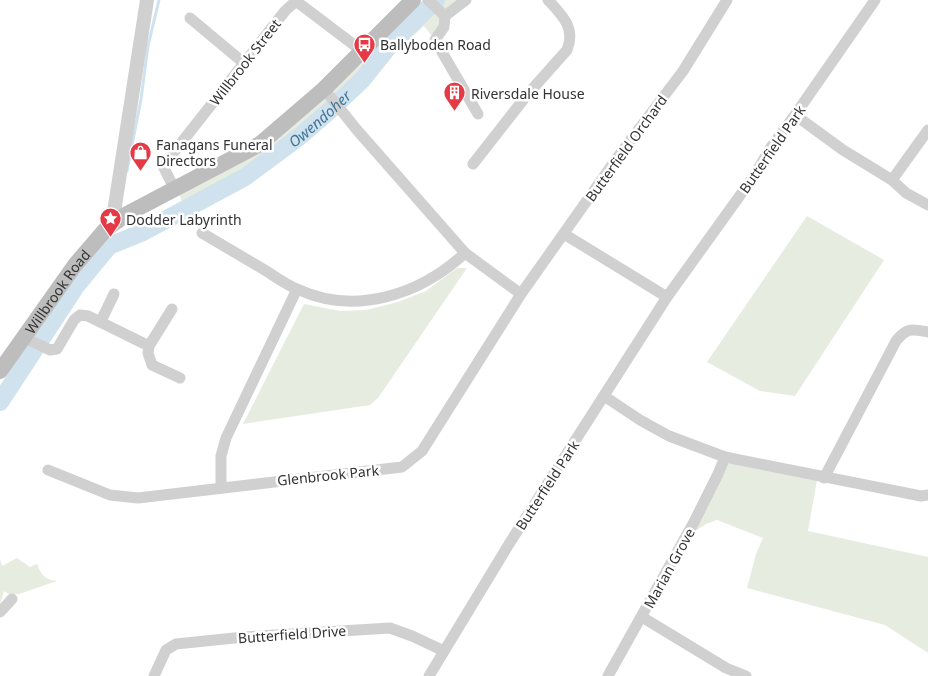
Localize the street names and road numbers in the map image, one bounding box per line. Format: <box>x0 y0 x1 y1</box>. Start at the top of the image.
street label: Willbrook Street <box>205 15 285 109</box>
street label: Butterfield Orchard <box>581 91 671 205</box>
street label: Butterfield Park <box>735 101 810 197</box>
street label: Willbrook Road <box>20 245 94 337</box>
street label: Butterfield Park <box>511 436 583 533</box>
street label: Glenbrook Park <box>276 460 380 490</box>
street label: Marian Grove <box>639 524 699 612</box>
street label: Butterfield Drive <box>237 621 347 647</box>

